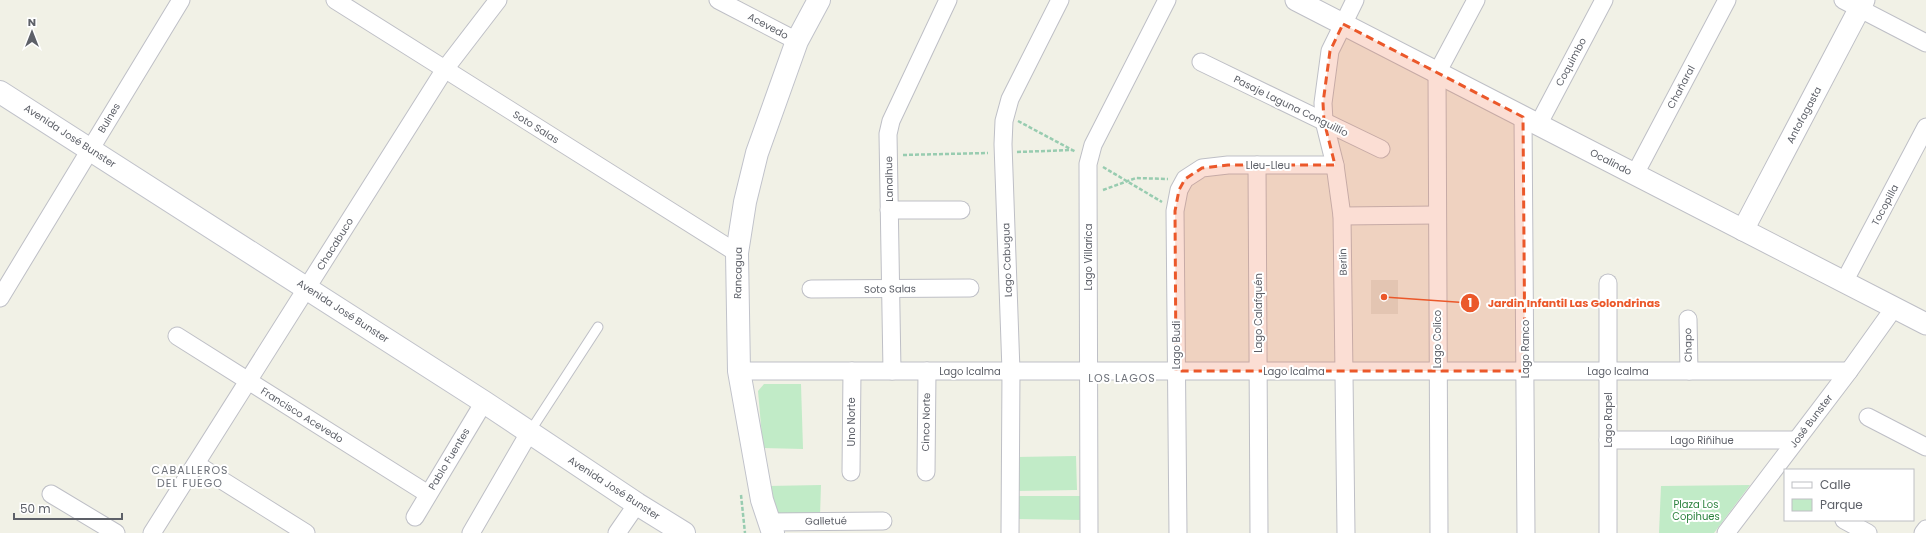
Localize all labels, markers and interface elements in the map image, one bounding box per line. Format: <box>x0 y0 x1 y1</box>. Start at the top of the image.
street label: Acevedo <box>745 9 791 43</box>
north arrow <box>12 12 52 52</box>
text: N <box>28 14 36 30</box>
street label: Coquimbo <box>1552 35 1590 89</box>
street label: Chañaral <box>1663 63 1699 111</box>
street label: Pasaje Laguna Conguillío <box>1231 72 1351 140</box>
street label: Antofagasta <box>1783 84 1825 146</box>
street label: Bulnes <box>94 100 124 136</box>
street label: Avenida José Bunster <box>21 101 119 172</box>
street label: Soto Salas <box>510 107 562 147</box>
street label: Ocalindo <box>1587 145 1635 179</box>
street label: Lanalhue <box>881 156 897 202</box>
street label: Lleu-Lleu <box>1246 158 1290 173</box>
street label: Tocopilla <box>1868 182 1902 228</box>
street label: Chacabuco <box>313 215 357 273</box>
street label: Lago Cabugua <box>998 223 1016 297</box>
street label: Lago Villarica <box>1081 224 1096 290</box>
street label: Rancagua <box>730 247 746 299</box>
street label: Berlín <box>1335 248 1351 276</box>
street label: Lago Calafquén <box>1251 273 1266 353</box>
street label: Avenida José Bunster <box>294 276 392 347</box>
street label: Soto Salas <box>864 281 916 297</box>
callout: Jardin Infantil Las Golondrinas <box>1460 291 1668 314</box>
text: 1 <box>1468 294 1472 311</box>
text: Jardin Infantil Las Golondrinas <box>1488 295 1660 311</box>
street label: Lago Colico <box>1430 310 1445 368</box>
street label: Lago Ranco <box>1518 320 1533 378</box>
street label: Lago Budi <box>1169 321 1184 369</box>
street label: Chapo <box>1680 328 1696 362</box>
street label: Lago Icalma <box>939 364 1001 379</box>
street label: Lago Icalma <box>1263 364 1325 379</box>
street label: Lago Icalma <box>1587 364 1649 379</box>
district label: LOS LAGOS <box>1088 370 1156 386</box>
street label: Francisco Acevedo <box>258 384 346 446</box>
street label: José Bunster <box>1786 391 1836 451</box>
street label: Lago Rapel <box>1601 392 1616 448</box>
street label: Cinco Norte <box>918 393 934 451</box>
street label: Uno Norte <box>844 397 859 447</box>
street label: Pablo Fuentes <box>425 425 473 493</box>
street label: Lago Riñihue <box>1670 433 1734 448</box>
street label: Avenida José Bunster <box>565 453 663 524</box>
district label: CABALLEROS DEL FUEGO <box>151 462 229 491</box>
legend <box>1784 469 1914 521</box>
text: Calle <box>1820 476 1851 493</box>
scale bar <box>14 495 122 521</box>
text: Parque <box>1820 496 1863 513</box>
park label: Plaza Los Copihues <box>1672 497 1720 524</box>
text: 50 m <box>20 500 51 517</box>
street label: Galletué <box>805 513 847 529</box>

